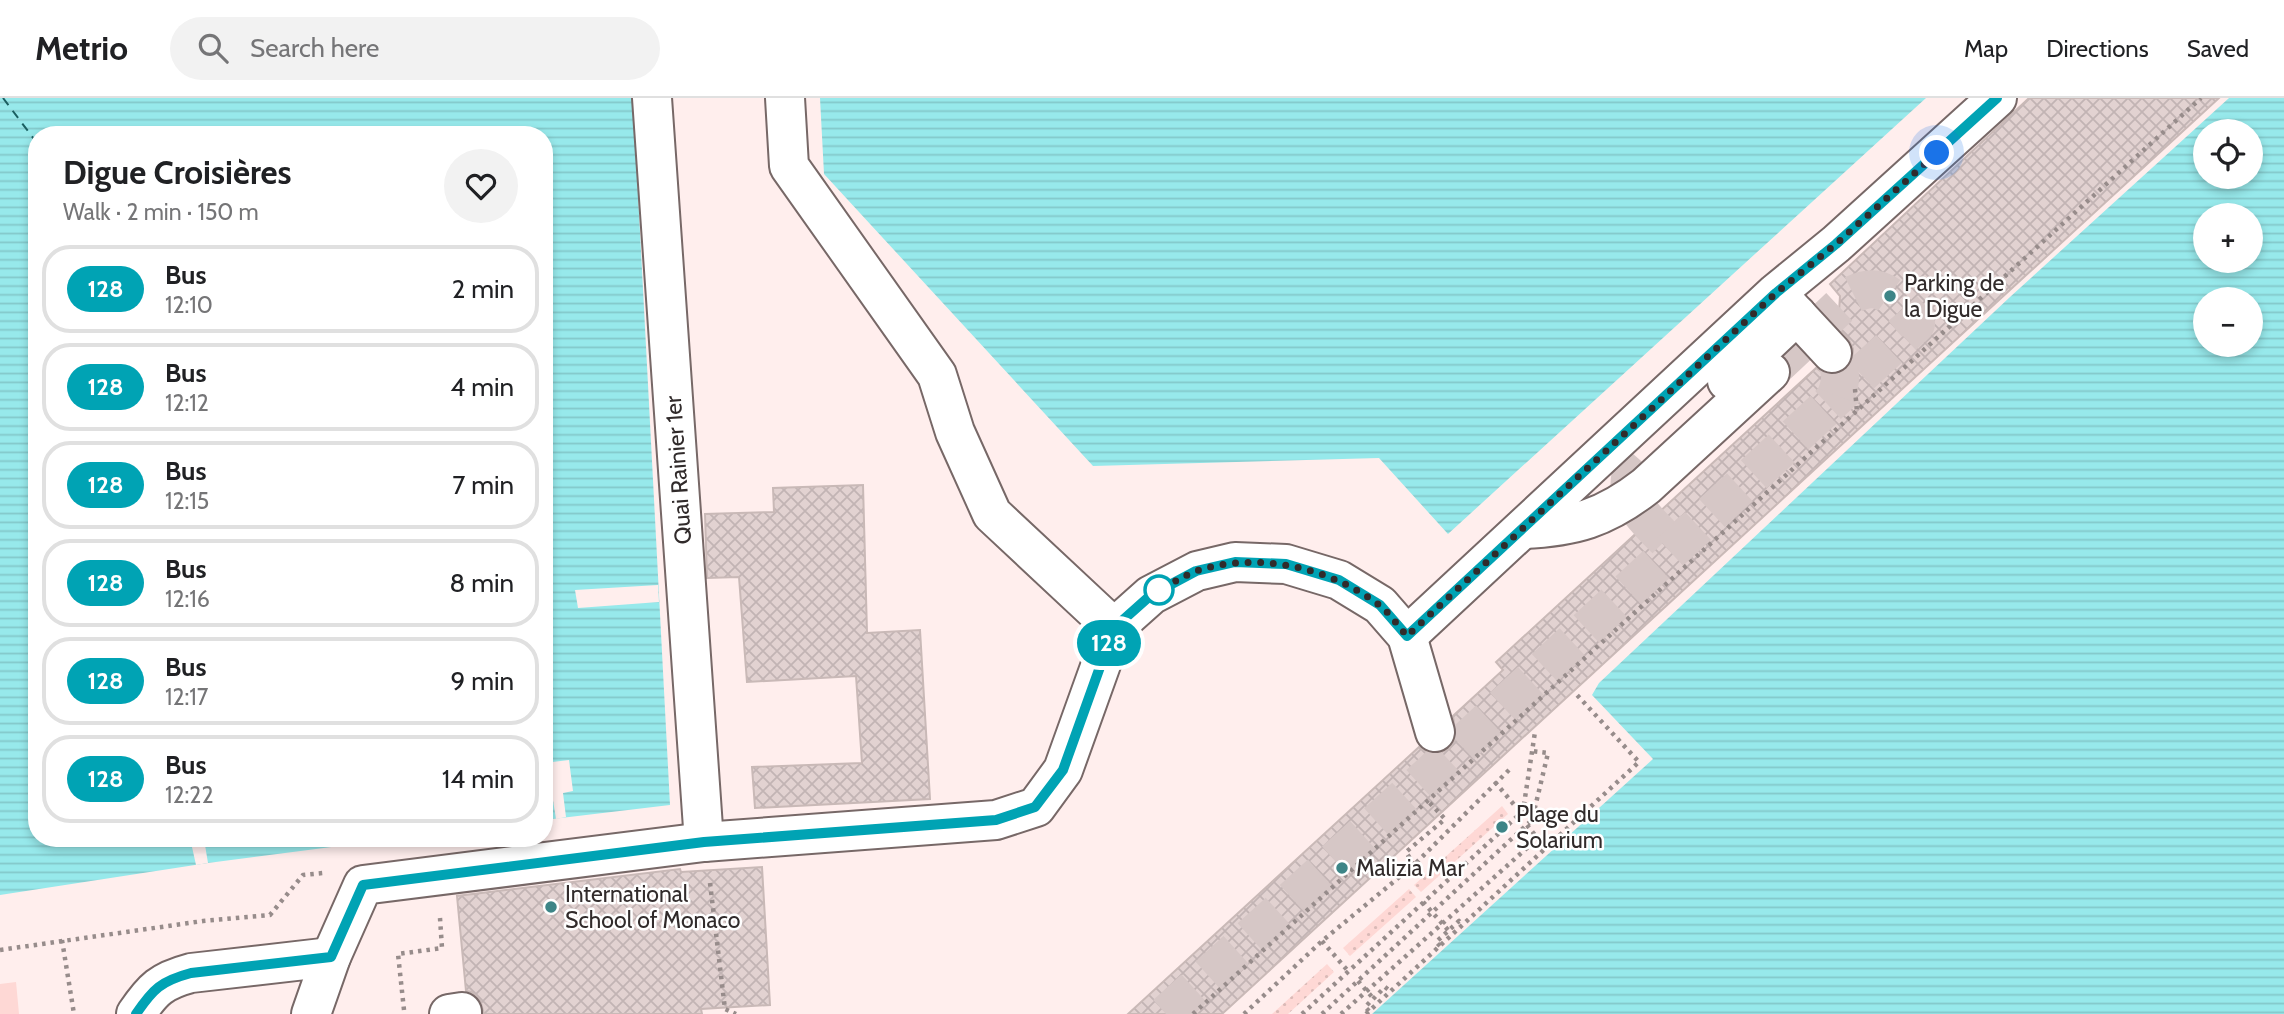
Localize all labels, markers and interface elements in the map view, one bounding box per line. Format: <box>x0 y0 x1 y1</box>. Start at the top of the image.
search box <box>170 17 660 80</box>
text: Metrio <box>35 28 128 68</box>
icon: search <box>194 29 232 67</box>
text: Search here <box>250 32 379 64</box>
text: Map <box>1964 34 2008 63</box>
text: Directions <box>2046 34 2149 63</box>
text: Saved <box>2187 34 2249 63</box>
map controls <box>2193 119 2263 357</box>
button: locate <box>2193 119 2263 189</box>
your location <box>1919 135 1954 170</box>
button: heart <box>444 149 518 223</box>
text: Digue Croisières <box>63 152 291 192</box>
text: Walk · 2 min · 150 m <box>63 198 259 226</box>
button: + <box>2193 203 2263 273</box>
text: Bus <box>165 259 206 291</box>
place label: Parking de la Digue <box>1904 269 2005 323</box>
text: 2 min <box>452 273 514 305</box>
text: 128 <box>87 274 124 303</box>
button: − <box>2193 287 2263 357</box>
marker: Parking de la Digue <box>1882 288 1898 304</box>
text: 12:10 <box>165 291 213 319</box>
text: Bus <box>165 357 206 389</box>
text: 4 min <box>450 371 514 403</box>
text: 128 <box>87 372 124 401</box>
text: 12:12 <box>165 389 209 417</box>
street label: Quai Rainier 1er <box>659 394 697 545</box>
text: Bus <box>165 455 206 487</box>
text: 7 min <box>452 469 514 501</box>
text: 128 <box>87 470 124 499</box>
text: 12:15 <box>165 487 209 515</box>
text: Bus <box>165 553 206 585</box>
text: 8 min <box>450 567 514 599</box>
text: 128 <box>87 568 124 597</box>
unlabelled marker <box>1144 575 1174 605</box>
text: 12:16 <box>165 585 210 613</box>
line badge: 128 <box>1069 620 1149 666</box>
text: 128 <box>1091 628 1127 657</box>
text: Bus <box>165 651 206 683</box>
text: 9 min <box>451 665 514 697</box>
text: 128 <box>87 666 124 695</box>
text: 12:17 <box>165 683 208 711</box>
text: Bus <box>165 749 206 781</box>
text: 14 min <box>442 763 514 795</box>
text: 128 <box>87 764 124 793</box>
text: 12:22 <box>165 781 213 809</box>
place label: Plage du Solarium <box>1516 800 1603 854</box>
marker: Plage du Solarium <box>1494 819 1510 835</box>
place label: Malizia Mar <box>1356 854 1465 882</box>
marker: Malizia Mar <box>1334 860 1350 876</box>
place label: International School of Monaco <box>565 880 740 934</box>
marker: International School of Monaco <box>543 899 559 915</box>

